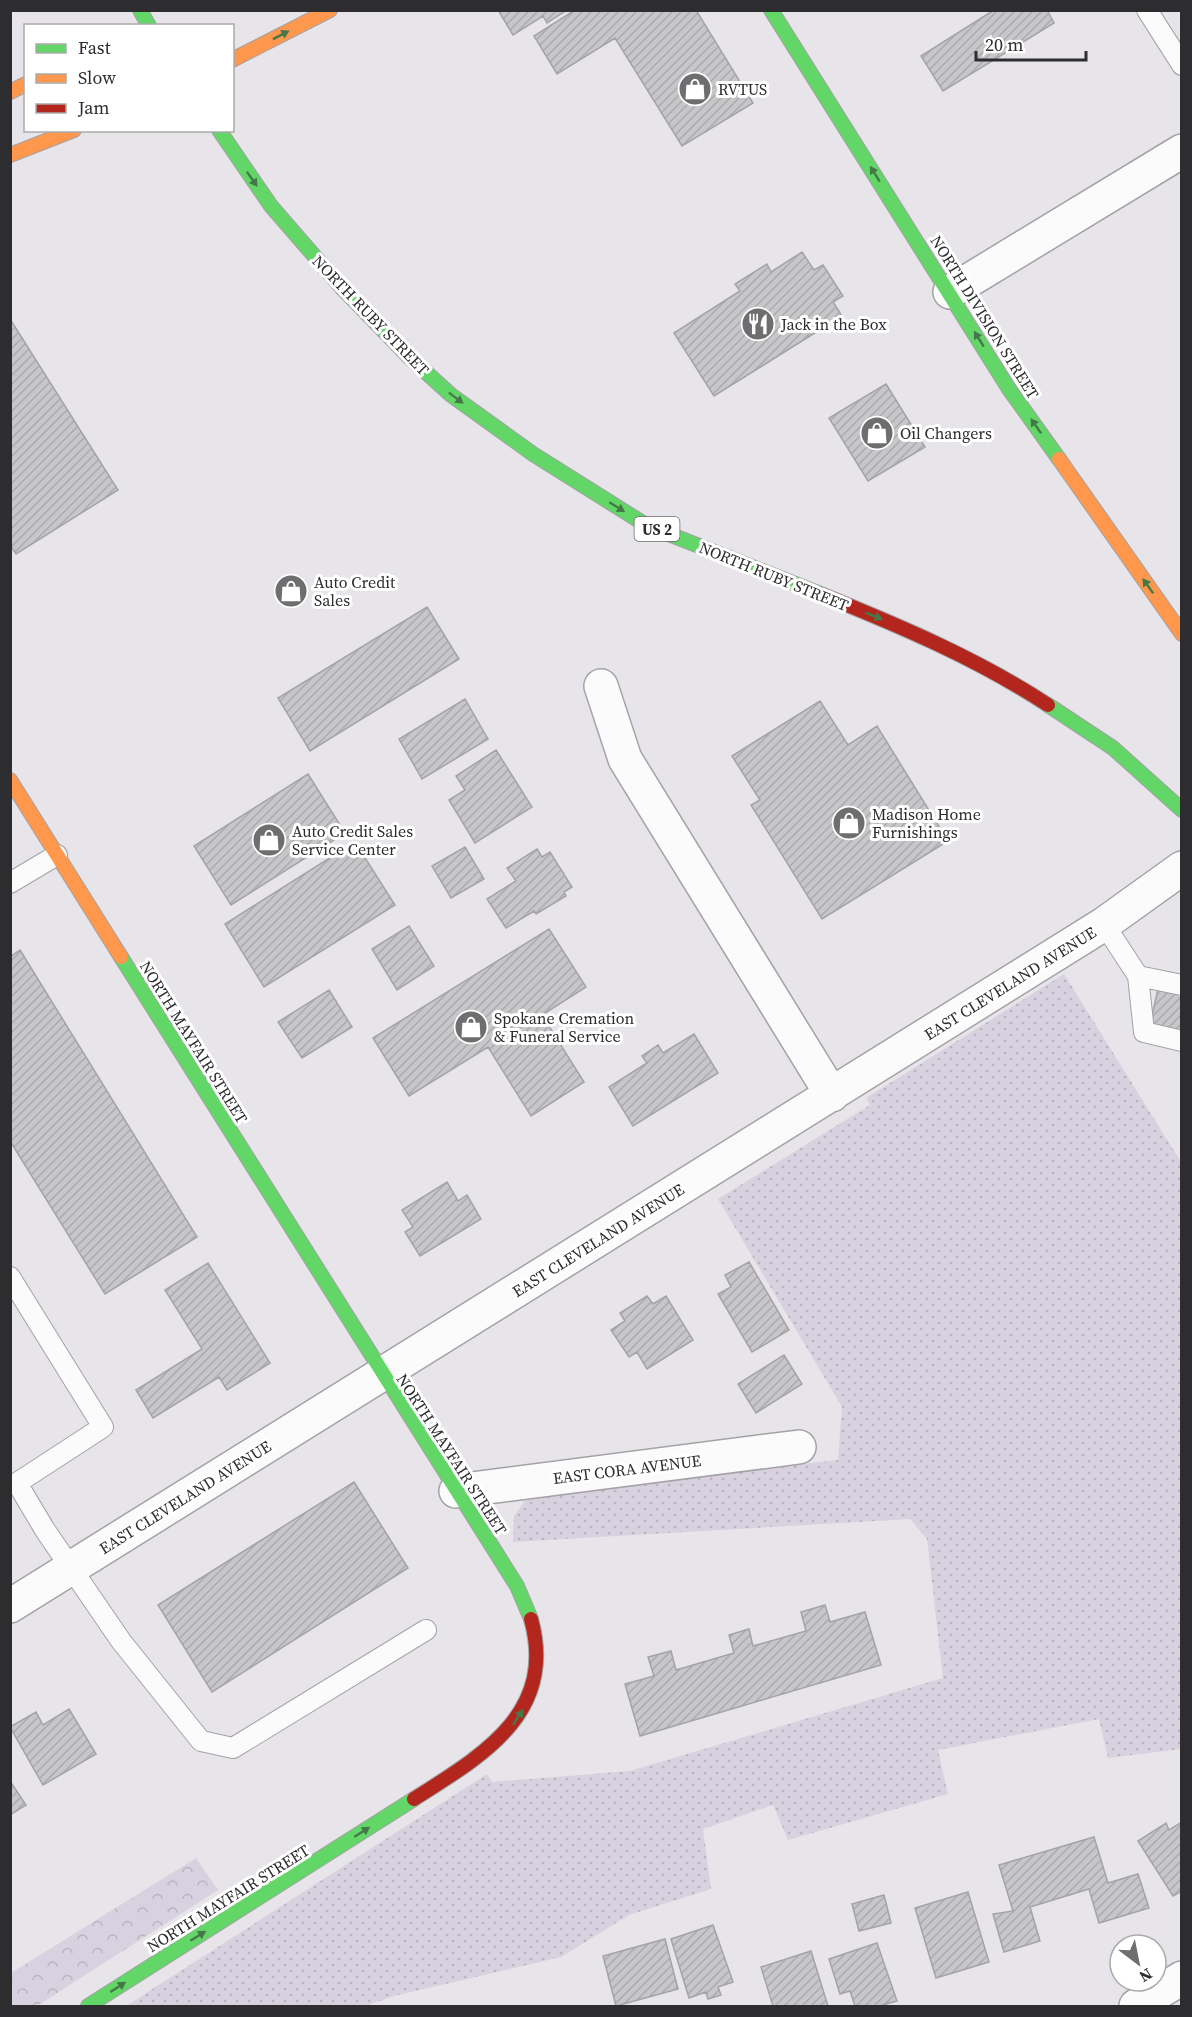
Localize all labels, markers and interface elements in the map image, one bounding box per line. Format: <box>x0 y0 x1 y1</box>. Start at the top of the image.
legend <box>24 24 234 132</box>
scale bar <box>976 24 1086 62</box>
one-way arrow <box>273 31 290 40</box>
text: 20 m <box>985 32 1023 57</box>
text: Fast <box>78 35 111 60</box>
text: Slow <box>78 65 116 90</box>
shop icon: RVTUS <box>677 71 713 107</box>
place label: RVTUS <box>718 78 767 100</box>
text: Jam <box>77 95 110 120</box>
one-way arrow <box>869 166 880 182</box>
one-way arrow <box>246 170 258 186</box>
street label: NORTH DIVISION STREET <box>926 231 1045 403</box>
street label: NORTH RUBY STREET <box>308 250 434 380</box>
restaurant icon: Jack in the Box <box>740 306 776 342</box>
place label: Jack in the Box <box>780 313 887 335</box>
one-way arrow <box>973 331 984 347</box>
one-way arrow <box>447 392 463 404</box>
shop icon: Oil Changers <box>859 415 895 451</box>
one-way arrow <box>1030 419 1042 434</box>
place label: Oil Changers <box>900 422 992 444</box>
one-way arrow <box>609 501 626 512</box>
road number: US 2 <box>634 517 680 541</box>
street label: NORTH RUBY STREET <box>696 536 852 616</box>
place label: Auto Credit Sales <box>314 571 396 611</box>
shop icon: Auto Credit Sales <box>273 573 309 609</box>
one-way arrow <box>1142 578 1154 594</box>
one-way arrow <box>865 611 883 621</box>
place label: Madison Home Furnishings <box>872 803 981 843</box>
shop icon: Madison Home Furnishings <box>831 805 867 841</box>
place label: Auto Credit Sales Service Center <box>292 820 413 860</box>
shop icon: Auto Credit Sales Service Center <box>251 822 287 858</box>
street label: EAST CLEVELAND AVENUE <box>920 921 1100 1045</box>
street label: NORTH MAYFAIR STREET <box>135 957 253 1128</box>
place label: Spokane Cremation & Funeral Service <box>494 1007 635 1047</box>
shop icon: Spokane Cremation & Funeral Service <box>453 1009 489 1045</box>
street label: EAST CLEVELAND AVENUE <box>508 1178 688 1302</box>
street label: NORTH MAYFAIR STREET <box>392 1369 513 1539</box>
street label: EAST CLEVELAND AVENUE <box>95 1435 275 1559</box>
street label: EAST CORA AVENUE <box>552 1449 703 1489</box>
one-way arrow <box>513 1709 524 1725</box>
one-way arrow <box>354 1826 370 1837</box>
street label: NORTH MAYFAIR STREET <box>143 1839 314 1957</box>
one-way arrow <box>189 1931 206 1942</box>
north arrow <box>1108 1933 1168 1993</box>
text: N <box>1135 1963 1157 1988</box>
one-way arrow <box>110 1982 126 1993</box>

